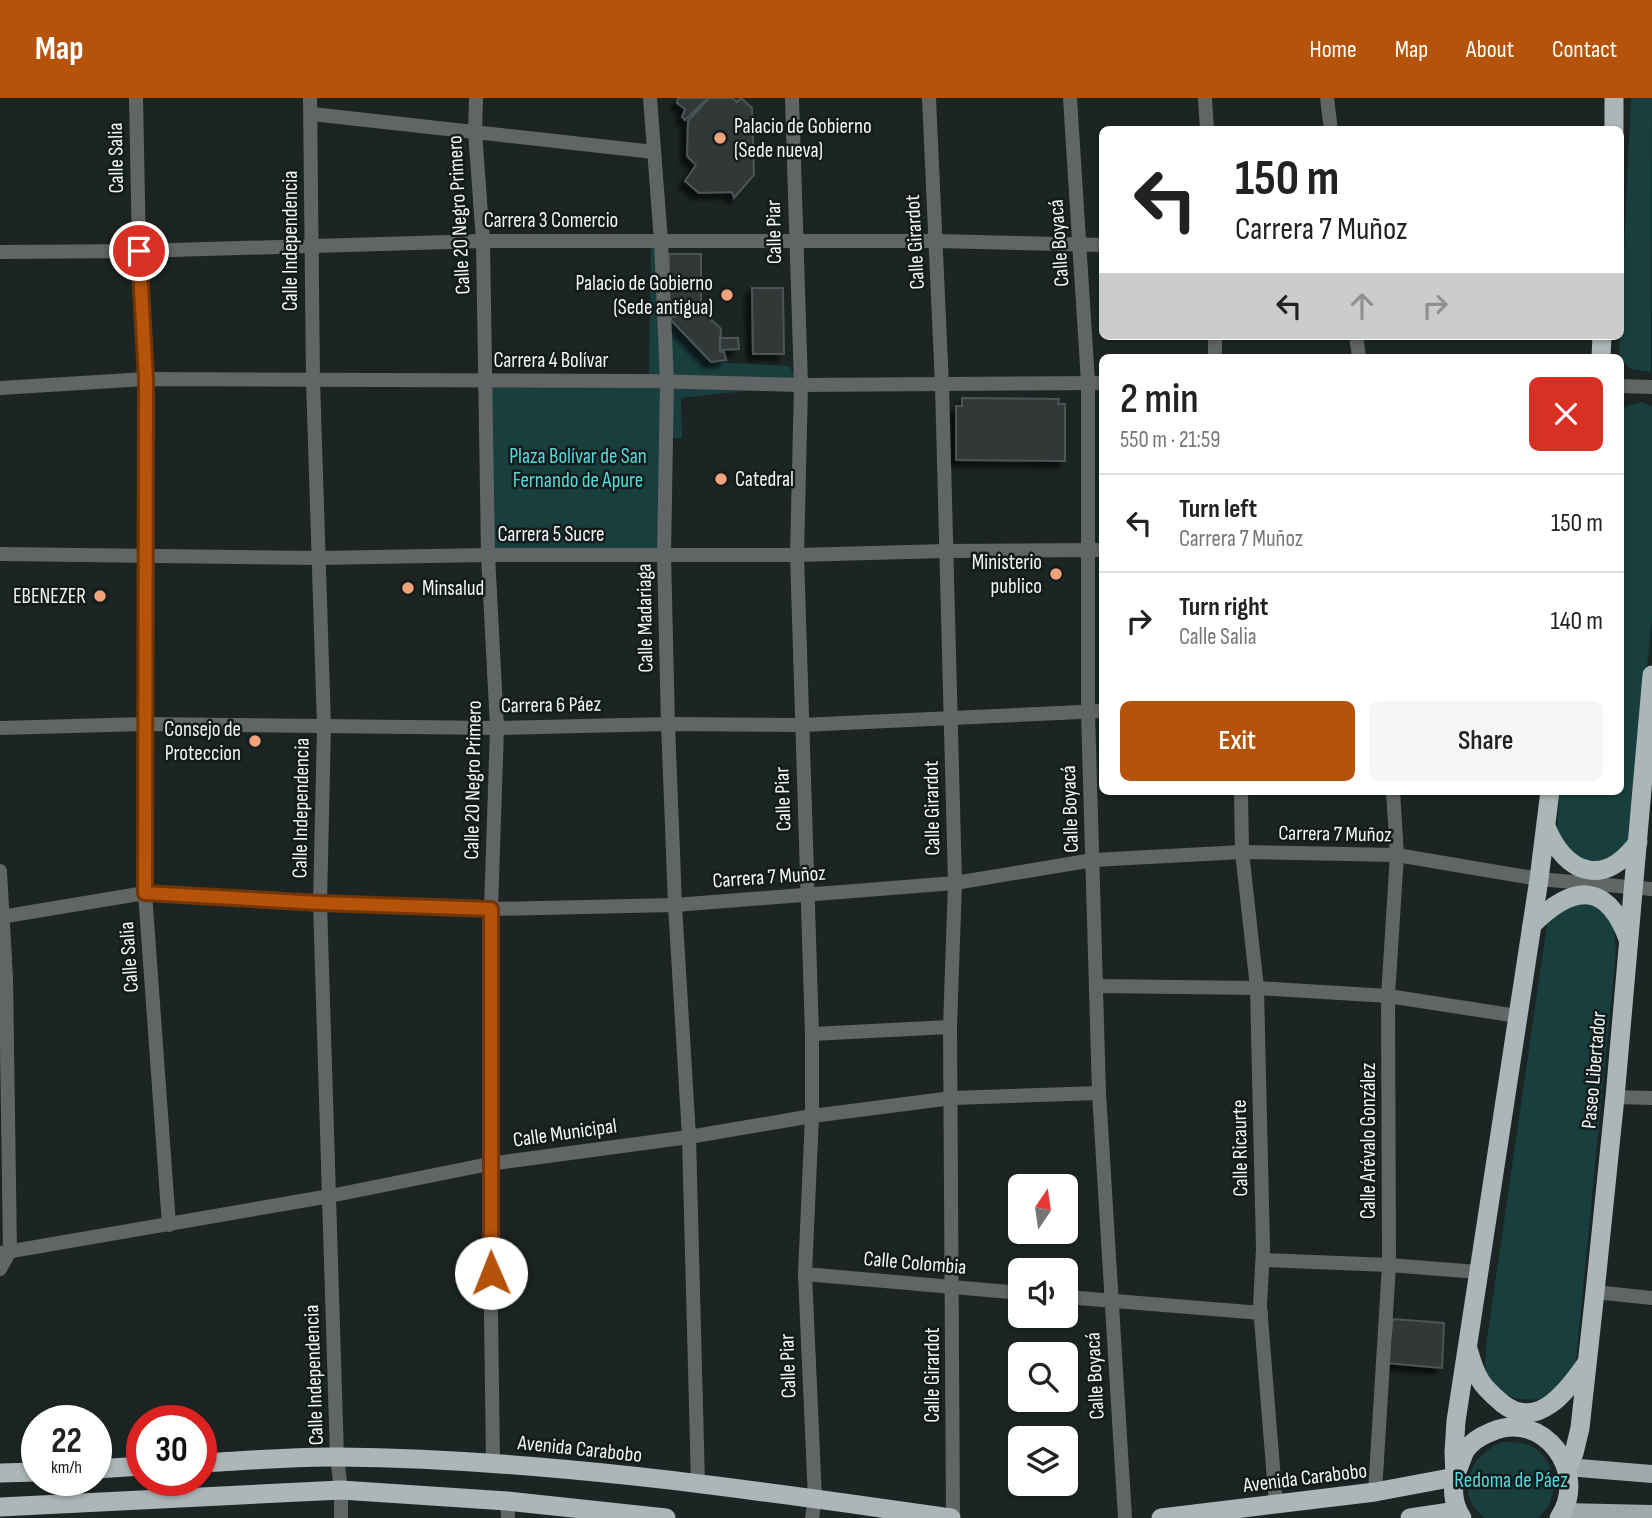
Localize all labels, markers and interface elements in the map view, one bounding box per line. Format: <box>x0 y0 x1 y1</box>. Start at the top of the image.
text: Map <box>35 29 84 69</box>
text: Home <box>1309 35 1357 64</box>
text: Map <box>1395 35 1428 64</box>
text: About <box>1466 35 1514 64</box>
text: Contact <box>1552 35 1617 64</box>
place label: Palacio de Gobierno (Sede nueva) <box>734 114 872 163</box>
street label: Calle Salia <box>103 122 129 194</box>
marker: Palacio de Gobierno (Sede nueva) <box>712 130 728 146</box>
street label: Calle 20 Negro Primero <box>442 135 476 295</box>
text: 150 m <box>1235 150 1339 209</box>
icon: left <box>1120 154 1211 245</box>
street label: Calle Independencia <box>278 171 303 311</box>
street label: Calle Girardot <box>900 194 930 290</box>
street label: Calle Boyacá <box>1043 198 1075 288</box>
street label: Calle Piar <box>761 200 787 264</box>
street label: Carrera 3 Comercio <box>484 208 618 233</box>
text: Carrera 7 Muñoz <box>1235 210 1408 249</box>
pin <box>109 221 169 281</box>
icon: arrive <box>120 232 158 270</box>
place label: Palacio de Gobierno (Sede antigua) <box>575 271 713 320</box>
marker: Palacio de Gobierno (Sede antigua) <box>719 287 735 303</box>
icon: left <box>1270 287 1308 325</box>
icon: ahead <box>1343 287 1381 325</box>
icon: right <box>1416 287 1454 325</box>
street label: Carrera 4 Bolívar <box>493 348 609 373</box>
text: 2 min <box>1120 374 1199 425</box>
button: close <box>1529 377 1603 451</box>
text: 550 m · 21:59 <box>1120 426 1220 454</box>
park label: Plaza Bolívar de San Fernando de Apure <box>509 444 647 493</box>
place label: Catedral <box>735 467 794 492</box>
marker: Catedral <box>713 471 729 487</box>
text: Turn left <box>1179 494 1257 525</box>
icon: left <box>1120 504 1158 542</box>
text: 150 m <box>1551 508 1603 539</box>
street label: Carrera 5 Sucre <box>497 522 605 547</box>
text: Carrera 7 Muñoz <box>1179 525 1303 553</box>
place label: Ministerio publico <box>972 550 1042 599</box>
street label: Calle Madariaga <box>632 563 658 673</box>
marker: Ministerio publico <box>1048 566 1064 582</box>
place label: Minsalud <box>422 576 484 601</box>
marker: Minsalud <box>400 580 416 596</box>
place label: EBENEZER <box>13 584 86 609</box>
marker: EBENEZER <box>92 588 108 604</box>
text: Turn right <box>1179 592 1268 623</box>
icon: right <box>1120 602 1158 640</box>
text: 140 m <box>1551 606 1603 637</box>
text: Calle Salia <box>1179 623 1257 651</box>
street label: Carrera 6 Páez <box>501 692 602 718</box>
street label: Calle 20 Negro Primero <box>459 700 487 860</box>
button: Exit <box>1120 701 1355 781</box>
button: Share <box>1369 701 1603 781</box>
place label: Consejo de Proteccion <box>164 717 241 766</box>
marker: Consejo de Proteccion <box>247 733 263 749</box>
street label: Calle Independencia <box>287 737 315 879</box>
street label: Calle Girardot <box>919 760 945 856</box>
street label: Calle Boyacá <box>1056 765 1084 853</box>
street label: Calle Piar <box>769 766 797 832</box>
street label: Carrera 7 Muñoz <box>1278 821 1392 847</box>
street label: Carrera 7 Muñoz <box>712 861 827 893</box>
street label: Calle Salia <box>114 921 144 993</box>
street label: Paseo Libertador <box>1576 1010 1612 1130</box>
street label: Calle Arévalo González <box>1356 1062 1381 1219</box>
street label: Calle Ricaurte <box>1227 1099 1253 1197</box>
street label: Calle Municipal <box>511 1113 619 1153</box>
north arrow <box>1008 1174 1078 1244</box>
map controls <box>1008 1174 1078 1496</box>
position arrow <box>454 1236 528 1310</box>
street label: Calle Colombia <box>863 1246 967 1280</box>
button: sound <box>1008 1258 1078 1328</box>
street label: Calle Independencia <box>299 1304 329 1446</box>
street label: Calle Girardot <box>920 1327 945 1423</box>
street label: Calle Boyacá <box>1080 1332 1110 1420</box>
street label: Calle Piar <box>774 1333 802 1399</box>
button: search <box>1008 1342 1078 1412</box>
speed limit sign: 30 <box>126 1405 217 1496</box>
text: 22 <box>51 1420 82 1463</box>
button: layers <box>1008 1426 1078 1496</box>
street label: Avenida Carabobo <box>516 1430 643 1468</box>
text: km/h <box>51 1457 82 1478</box>
street label: Avenida Carabobo <box>1241 1458 1368 1498</box>
park label: Redoma de Páez <box>1454 1468 1568 1493</box>

